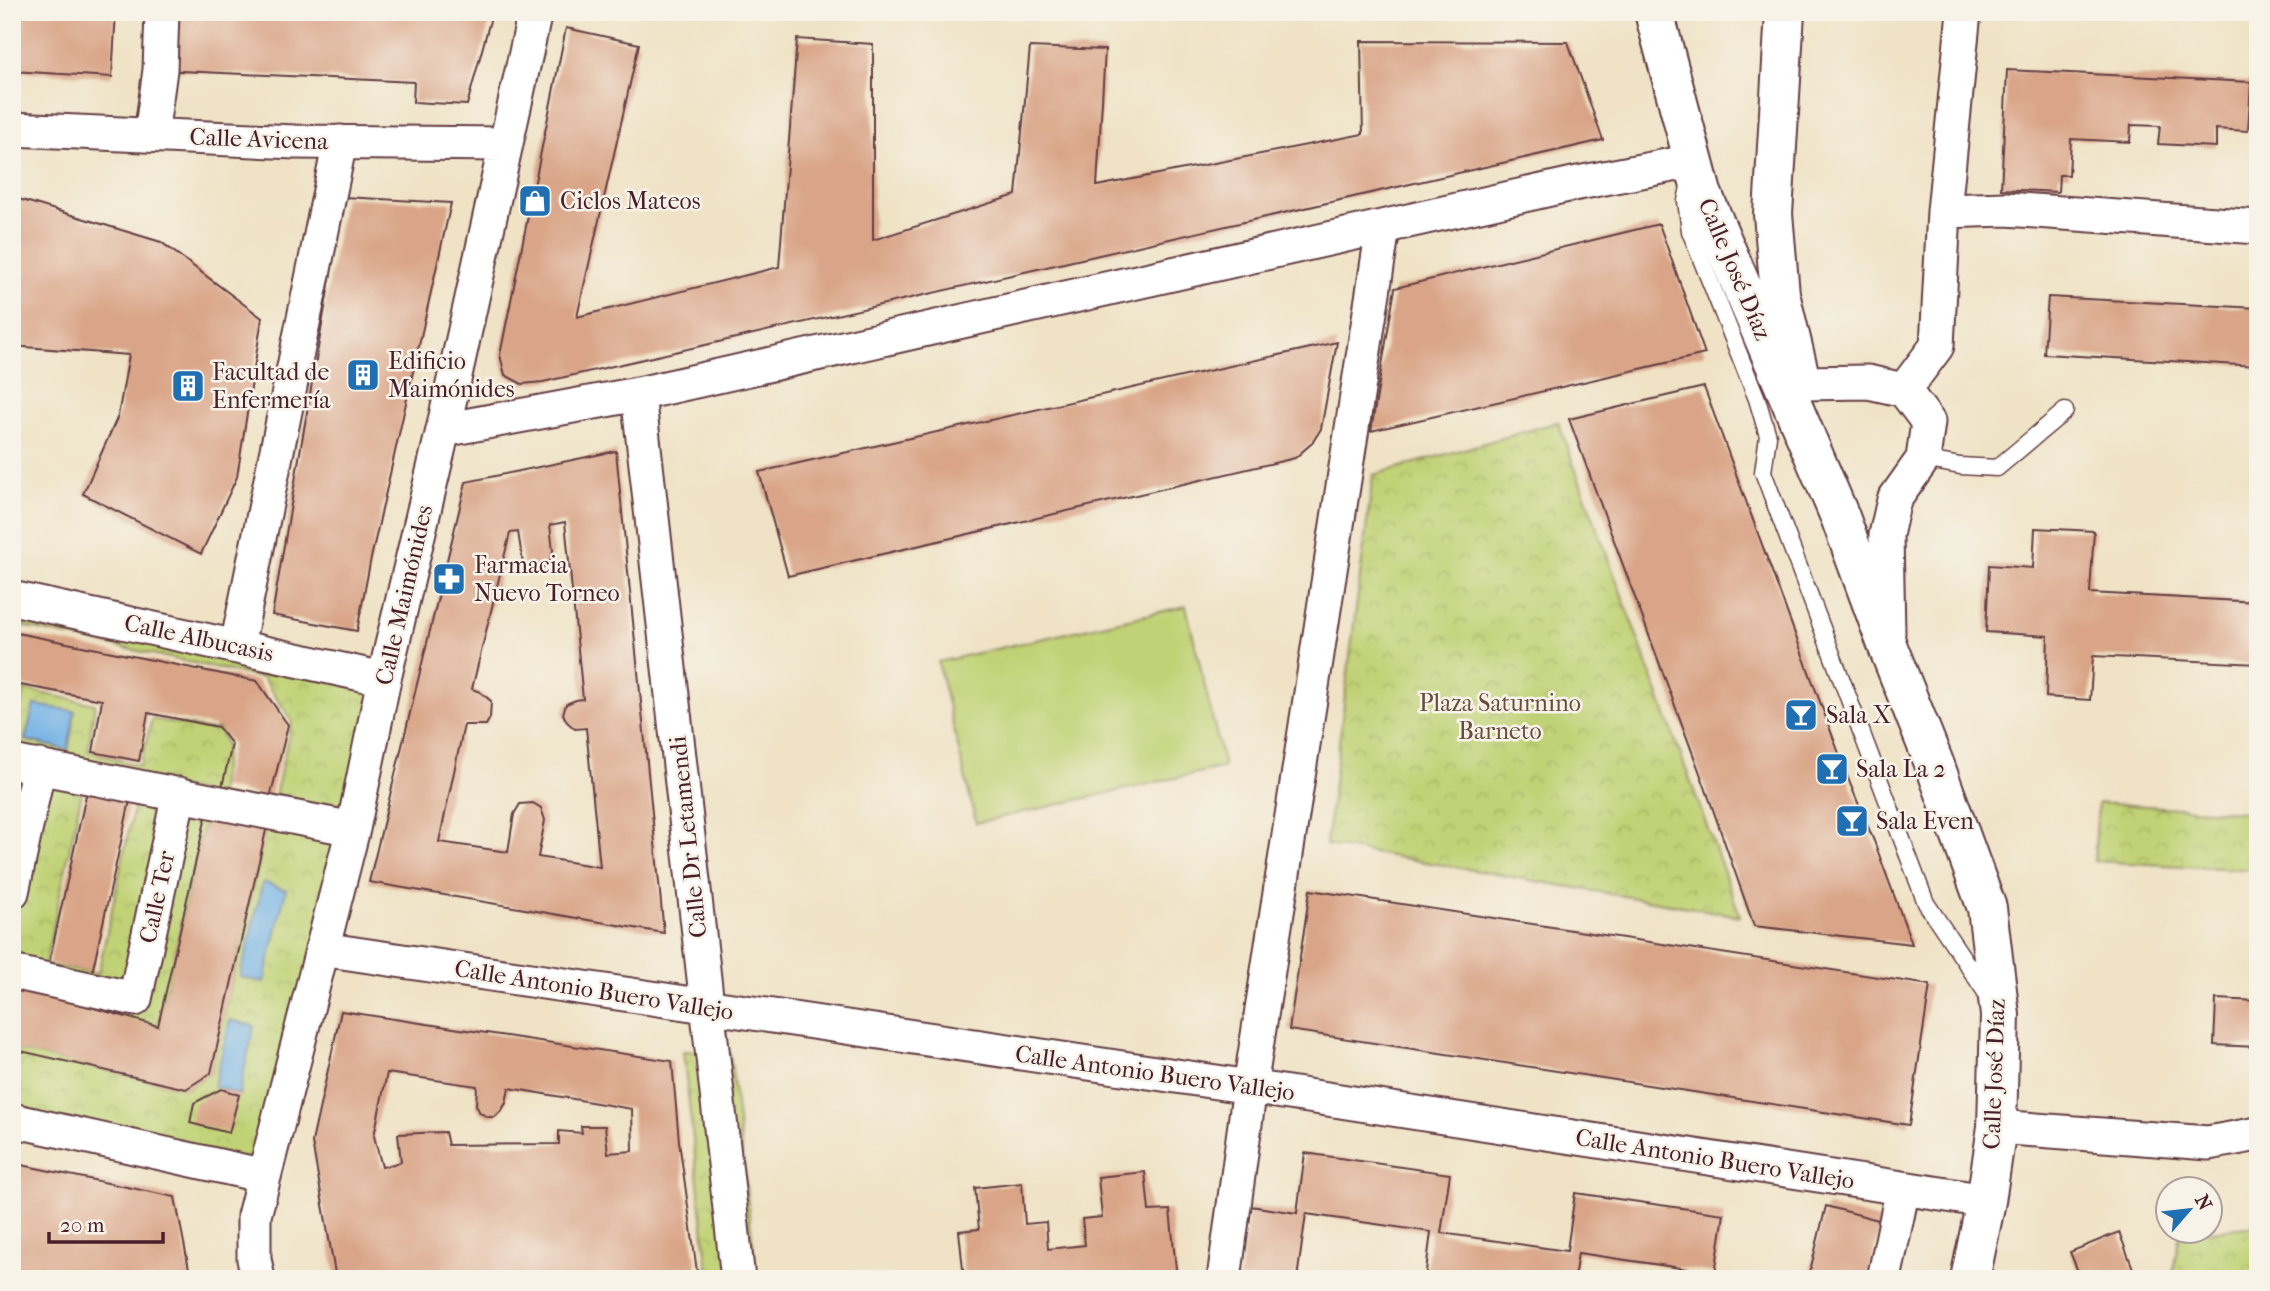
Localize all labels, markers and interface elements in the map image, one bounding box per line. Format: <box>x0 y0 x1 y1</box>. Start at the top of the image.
street label: Calle Avicena <box>189 123 330 155</box>
shop icon: Ciclos Mateos <box>516 182 554 220</box>
place label: Ciclos Mateos <box>560 187 701 215</box>
street label: Calle José Díaz <box>1693 194 1778 344</box>
place label: Edificio Maimónides <box>388 347 515 403</box>
building icon: Edificio Maimónides <box>344 356 382 394</box>
place label: Facultad de Enfermería <box>212 358 331 414</box>
building icon: Facultad de Enfermería <box>169 367 207 405</box>
street label: Calle Maimónides <box>370 502 438 688</box>
place label: Farmacia Nuevo Torneo <box>474 551 620 607</box>
pharmacy icon: Farmacia Nuevo Torneo <box>430 560 468 598</box>
street label: Calle Albucasis <box>122 609 276 668</box>
park label: Plaza Saturnino Barneto <box>1419 689 1581 745</box>
bar icon: Sala X <box>1782 696 1820 734</box>
place label: Sala X <box>1826 701 1891 729</box>
street label: Calle Dr Letamendi <box>663 735 713 939</box>
bar icon: Sala La 2 <box>1813 750 1851 788</box>
place label: Sala La 2 <box>1856 755 1946 783</box>
bar icon: Sala Even <box>1833 802 1871 840</box>
place label: Sala Even <box>1876 807 1974 835</box>
street label: Calle Ter <box>134 848 181 946</box>
street label: Calle Antonio Buero Vallejo <box>452 954 736 1026</box>
street label: Calle José Díaz <box>1977 998 2011 1150</box>
street label: Calle Antonio Buero Vallejo <box>1013 1039 1297 1107</box>
street label: Calle Antonio Buero Vallejo <box>1573 1123 1857 1195</box>
north arrow <box>2154 1176 2224 1246</box>
text: N <box>2190 1191 2216 1215</box>
scale bar <box>49 1200 163 1244</box>
text: 20 m <box>60 1213 105 1237</box>

